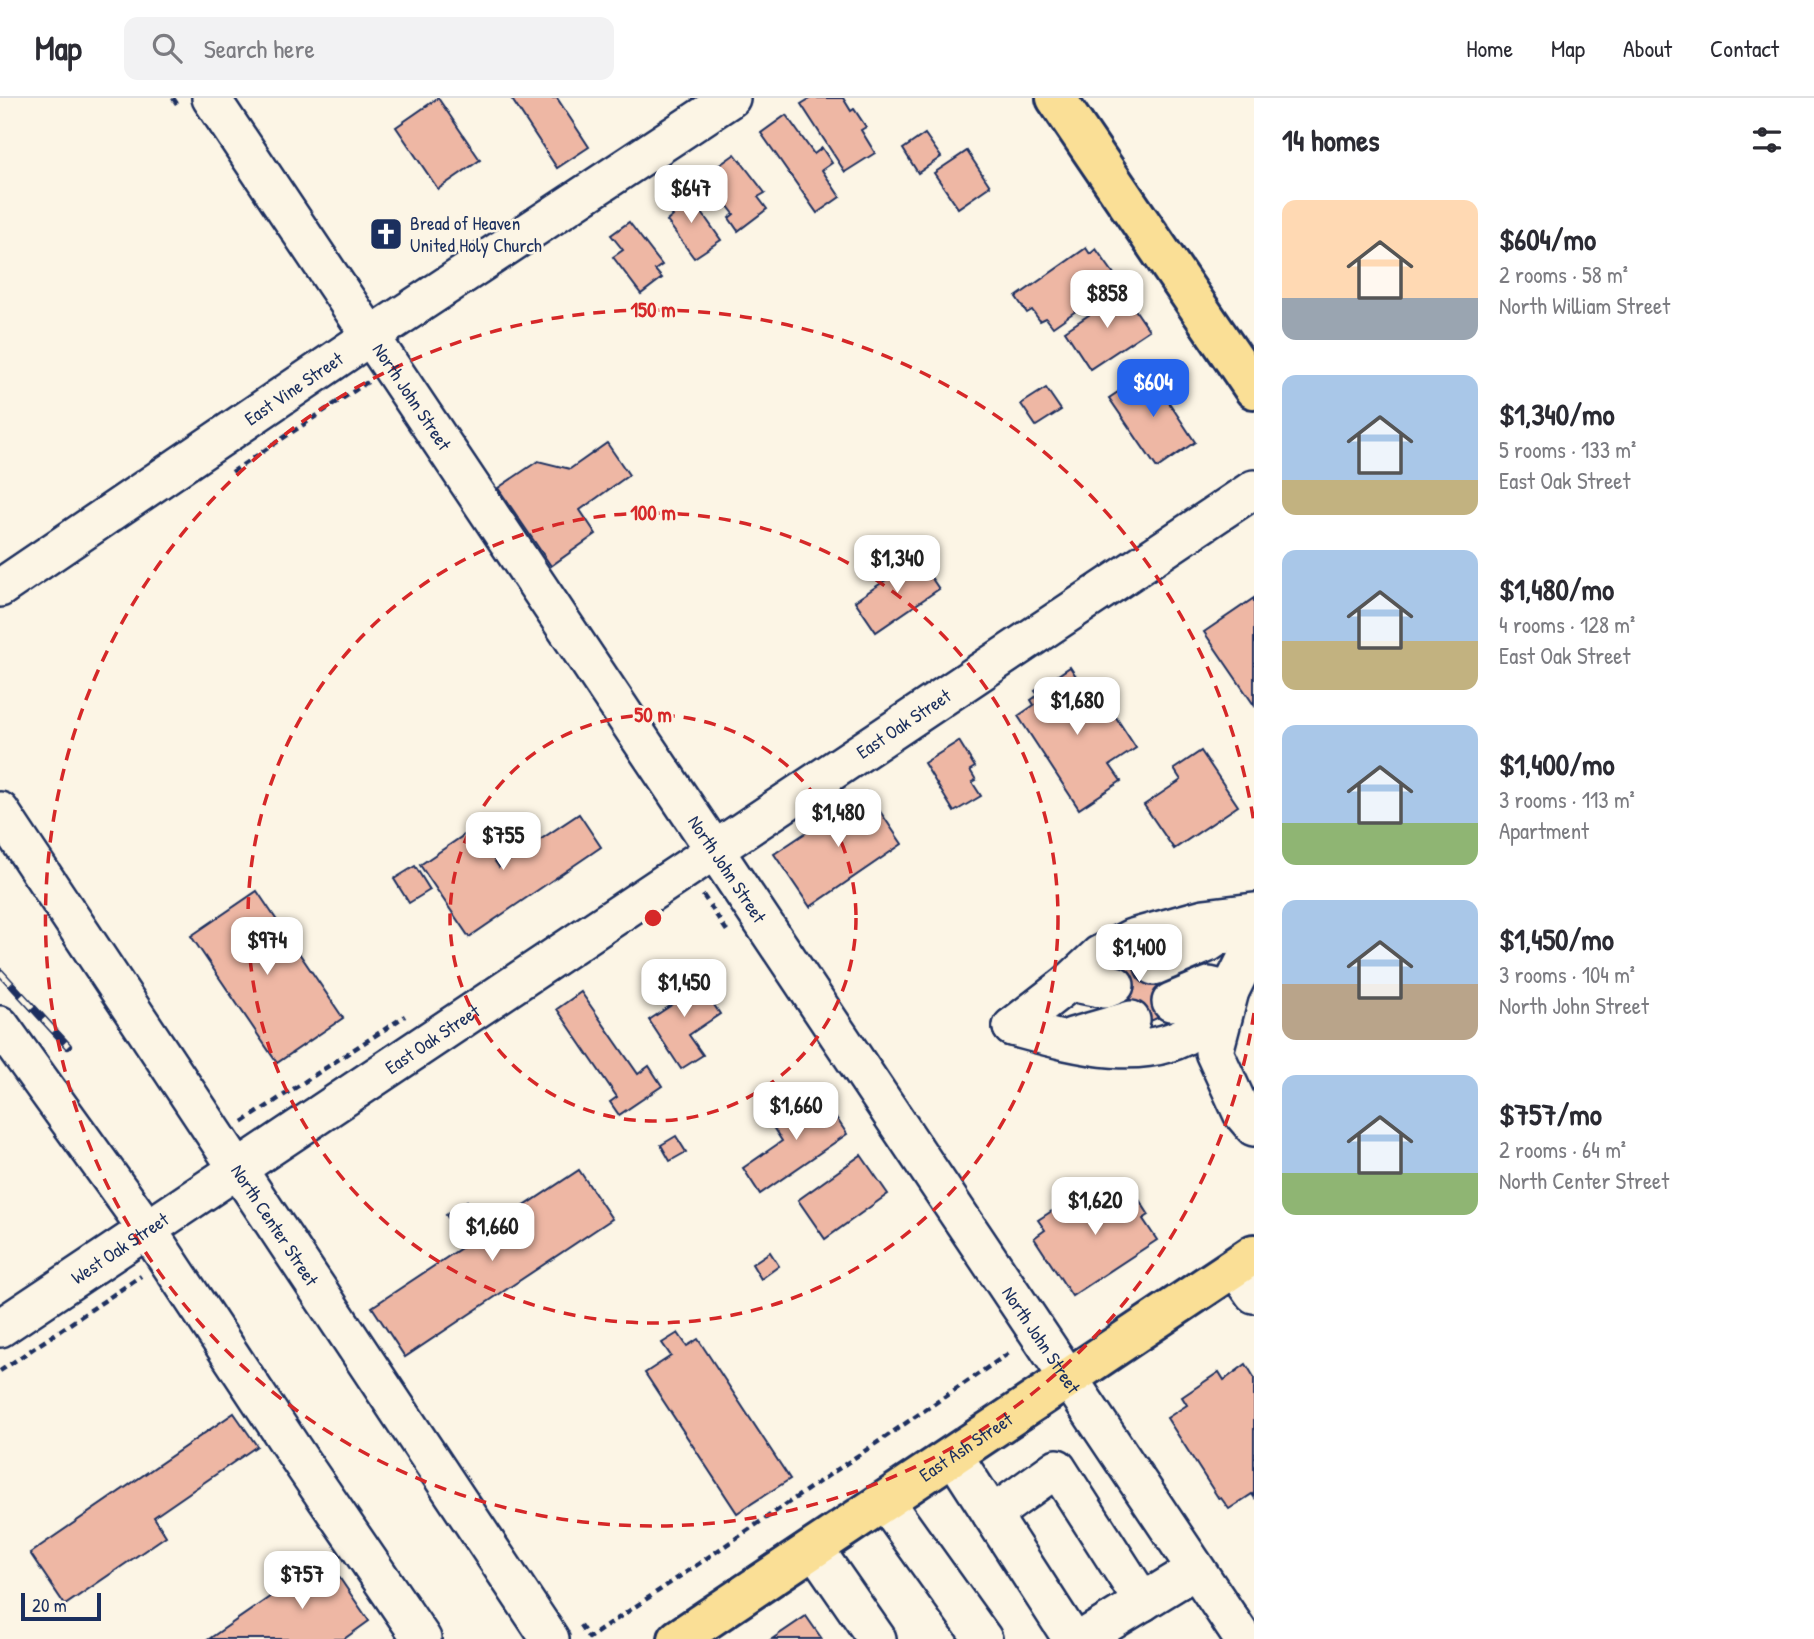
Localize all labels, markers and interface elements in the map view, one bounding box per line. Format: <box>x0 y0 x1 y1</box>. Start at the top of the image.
search box <box>124 17 614 80</box>
text: Map <box>35 26 82 70</box>
icon: search <box>148 29 186 67</box>
text: Search here <box>204 31 315 66</box>
text: Home <box>1466 32 1513 64</box>
text: Map <box>1551 32 1585 64</box>
text: About <box>1623 32 1672 64</box>
text: Contact <box>1710 32 1779 64</box>
text: 14 homes <box>1282 120 1380 160</box>
icon: filters <box>1748 121 1786 159</box>
pin: $647 <box>650 166 732 225</box>
text: $647 <box>671 172 711 203</box>
place label: Bread of Heaven United Holy Church <box>410 210 542 258</box>
church icon: Bread of Heaven United Holy Church <box>367 215 405 253</box>
text: $604/mo <box>1499 219 1596 259</box>
icon: home <box>1338 228 1422 312</box>
text: 2 rooms · 58 m² <box>1499 259 1628 290</box>
pin: $858 <box>1066 271 1148 330</box>
text: $858 <box>1086 277 1128 308</box>
text: North William Street <box>1499 290 1670 321</box>
text: 150 m <box>630 295 676 324</box>
street label: North John Street <box>367 338 458 456</box>
street label: East Vine Street <box>239 345 348 431</box>
pin: $604 <box>1112 360 1194 419</box>
text: $604 <box>1133 366 1173 397</box>
text: $1,340/mo <box>1499 394 1614 434</box>
icon: home <box>1338 403 1422 487</box>
text: 5 rooms · 133 m² <box>1499 434 1636 465</box>
text: East Oak Street <box>1499 465 1630 496</box>
text: 100 m <box>630 498 676 527</box>
pin: $1,340 <box>840 536 954 595</box>
text: $1,340 <box>870 542 924 573</box>
text: $1,480/mo <box>1499 569 1614 609</box>
icon: home <box>1338 578 1422 662</box>
text: 4 rooms · 128 m² <box>1499 609 1635 640</box>
text: East Oak Street <box>1499 640 1630 671</box>
pin: $1,680 <box>1020 678 1134 737</box>
street label: East Oak Street <box>851 682 956 765</box>
text: $1,680 <box>1050 684 1104 715</box>
text: 50 m <box>634 700 672 729</box>
text: $1,400/mo <box>1499 744 1614 784</box>
icon: home <box>1338 753 1422 837</box>
text: 3 rooms · 113 m² <box>1499 784 1635 815</box>
pin: $1,480 <box>781 790 895 849</box>
text: $1,480 <box>811 796 865 827</box>
street label: North John Street <box>682 810 773 928</box>
pin: $755 <box>462 812 544 872</box>
text: Apartment <box>1499 815 1589 846</box>
text: $755 <box>482 819 524 850</box>
centre of rings <box>641 906 665 930</box>
pin: $974 <box>226 918 308 977</box>
text: $1,450/mo <box>1499 919 1614 959</box>
text: $974 <box>247 924 287 955</box>
pin: $1,400 <box>1082 924 1196 984</box>
icon: home <box>1338 928 1422 1012</box>
text: $1,400 <box>1112 931 1166 962</box>
text: 3 rooms · 104 m² <box>1499 959 1635 990</box>
pin: $1,450 <box>627 960 741 1019</box>
text: $1,450 <box>657 966 711 997</box>
text: North John Street <box>1499 990 1649 1021</box>
street label: East Oak Street <box>380 998 485 1080</box>
pin: $1,660 <box>739 1082 853 1142</box>
text: $1,660 <box>769 1089 823 1120</box>
text: $757/mo <box>1499 1094 1602 1134</box>
icon: home <box>1338 1103 1422 1187</box>
text: 2 rooms · 64 m² <box>1499 1134 1626 1165</box>
street label: North Center Street <box>225 1159 325 1291</box>
text: North Center Street <box>1499 1165 1669 1196</box>
pin: $1,620 <box>1038 1178 1152 1237</box>
text: $1,620 <box>1068 1184 1122 1215</box>
pin: $1,660 <box>435 1204 549 1263</box>
street label: West Oak Street <box>66 1206 174 1290</box>
text: $1,660 <box>465 1210 519 1241</box>
street label: North John Street <box>996 1281 1087 1399</box>
street label: East Ash Street <box>914 1406 1018 1487</box>
pin: $757 <box>261 1552 343 1611</box>
text: $757 <box>280 1558 324 1589</box>
scale bar <box>21 1590 102 1622</box>
text: 20 m <box>32 1592 67 1618</box>

